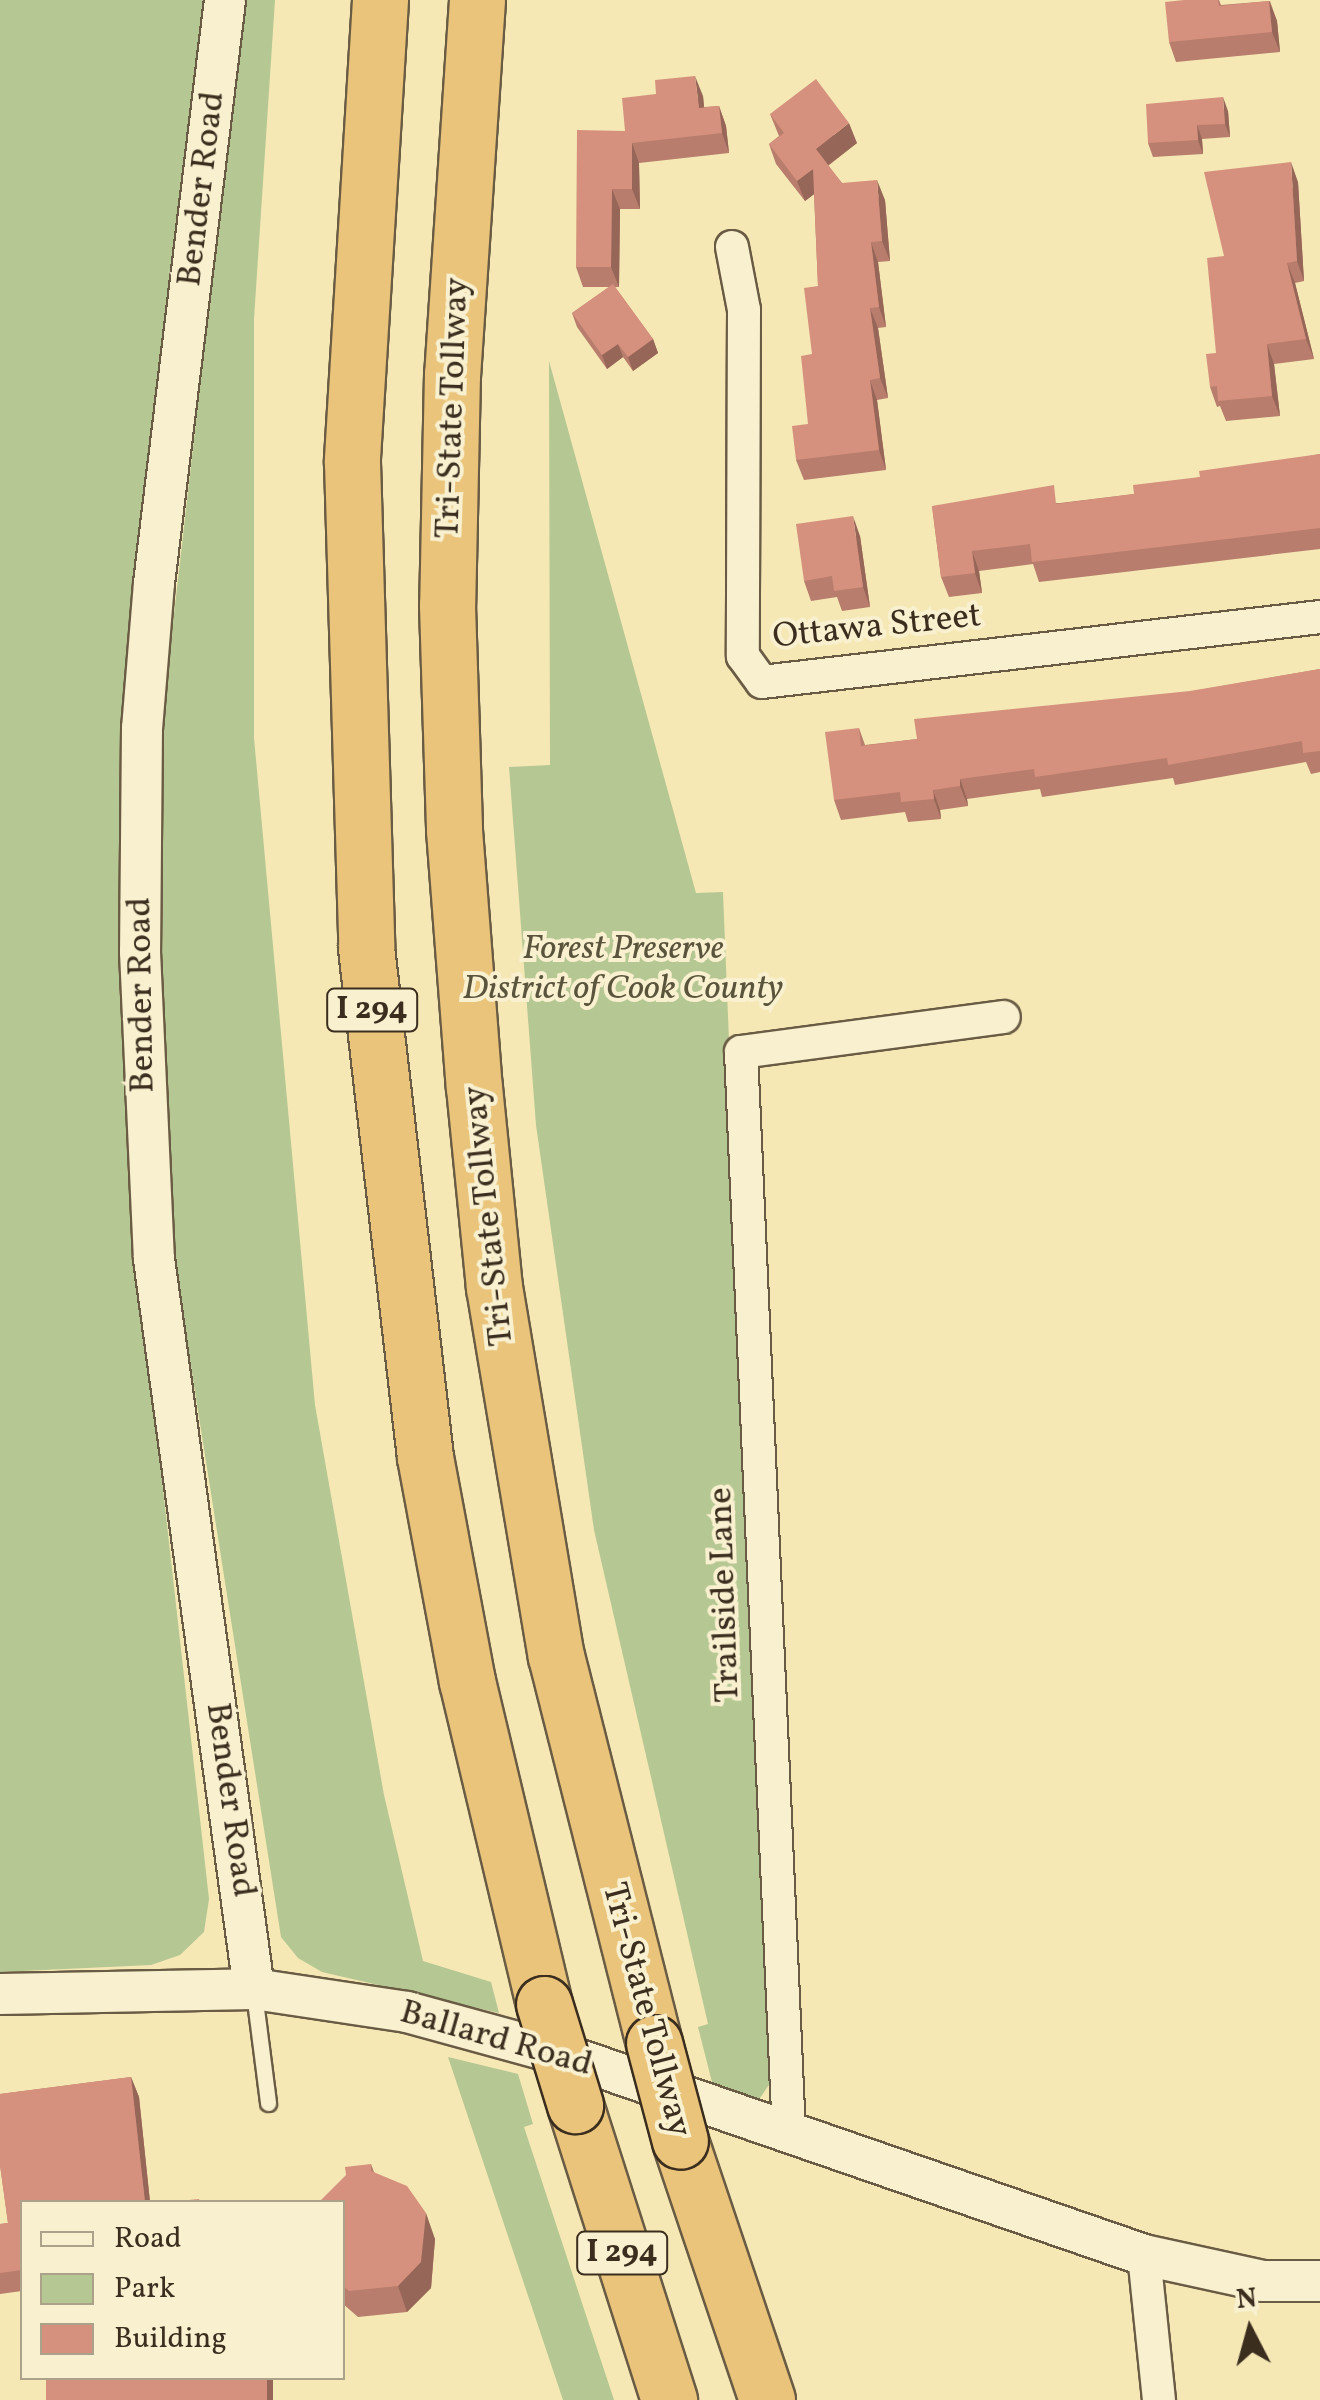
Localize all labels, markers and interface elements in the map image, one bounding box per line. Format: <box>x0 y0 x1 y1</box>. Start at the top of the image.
street label: Bender Road <box>169 89 235 289</box>
street label: Tri-State Tollway <box>427 276 479 540</box>
street label: Ottawa Street <box>771 595 983 659</box>
street label: Bender Road <box>119 896 165 1094</box>
park label: Forest Preserve District of Cook County <box>463 928 783 1010</box>
road number: I 294 <box>324 983 420 1037</box>
street label: Tri-State Tollway <box>454 1083 524 1349</box>
street label: Trailside Lane <box>700 1487 750 1703</box>
street label: Bender Road <box>196 1700 264 1900</box>
street label: Tri-State Tollway <box>592 1878 700 2142</box>
street label: Ballard Road <box>395 1992 597 2086</box>
legend <box>20 2200 345 2380</box>
text: Road <box>114 2218 182 2260</box>
road number: I 294 <box>574 2226 670 2280</box>
text: Park <box>114 2268 175 2310</box>
text: N <box>1235 2279 1259 2320</box>
north arrow <box>1200 2280 1300 2380</box>
text: Building <box>114 2318 227 2360</box>

